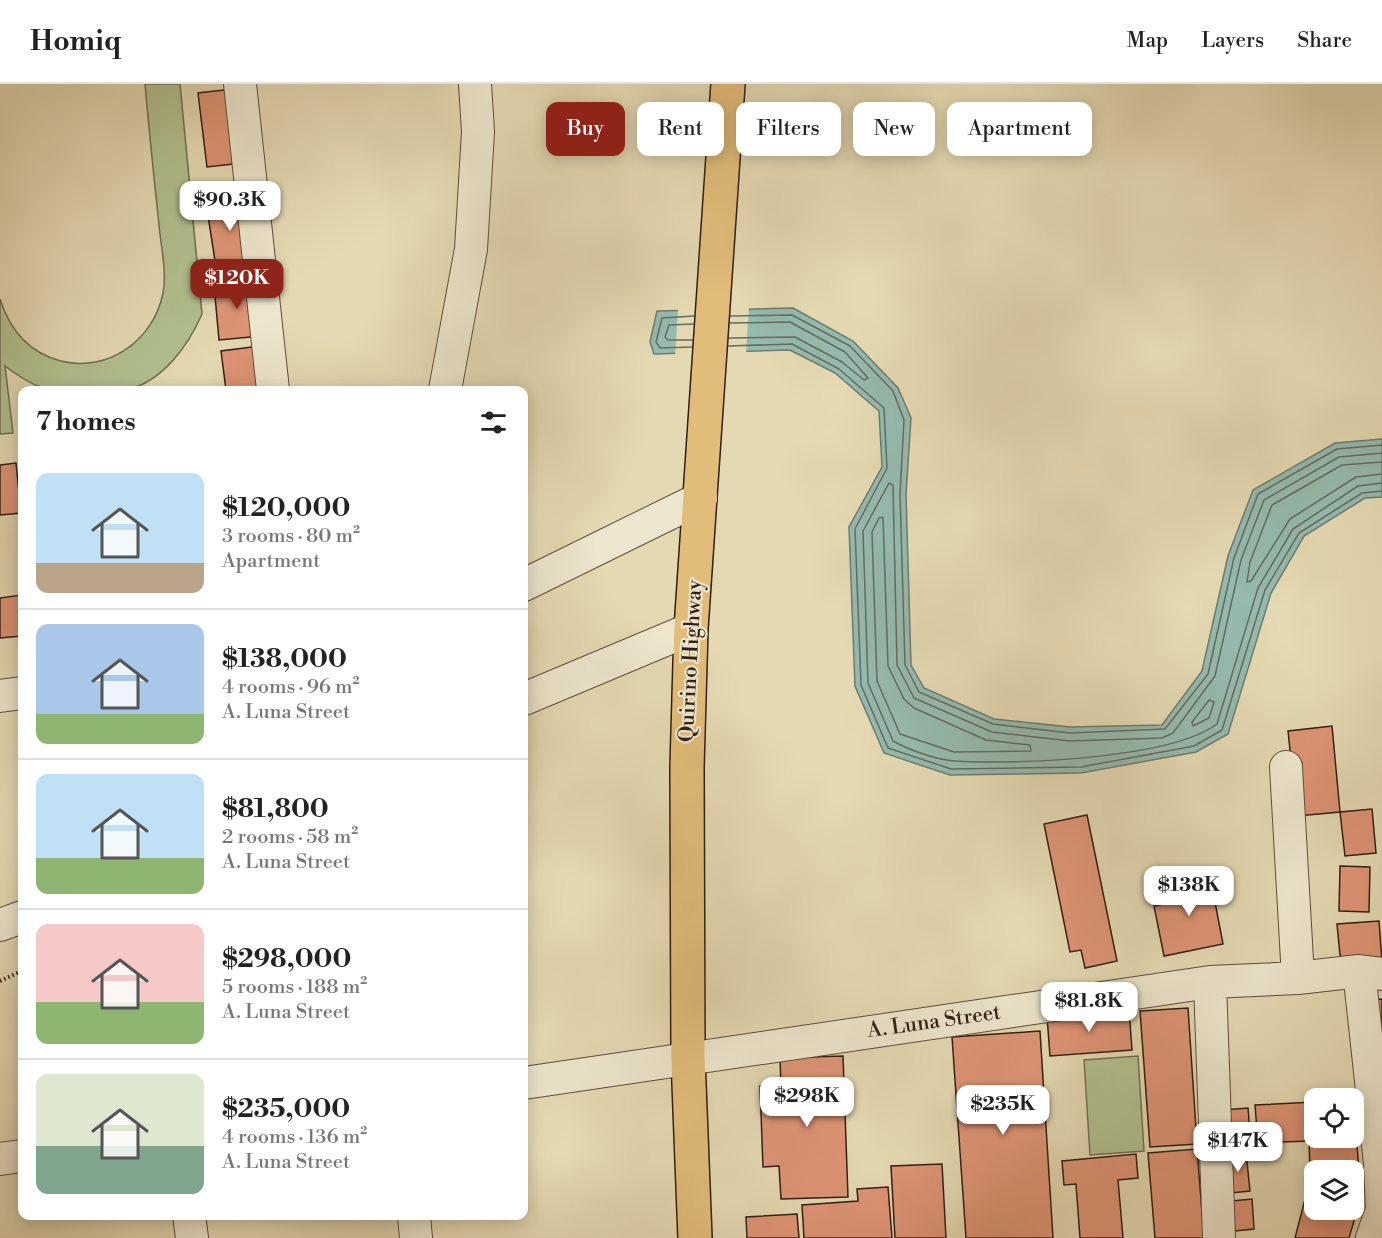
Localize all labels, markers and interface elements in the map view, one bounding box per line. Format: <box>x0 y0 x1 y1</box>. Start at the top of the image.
text: Homiq <box>30 24 121 59</box>
text: Map <box>1127 28 1168 54</box>
text: Layers <box>1201 28 1264 54</box>
text: Share <box>1297 28 1352 54</box>
chip: Buy <box>546 102 625 156</box>
chip: Rent <box>637 102 724 156</box>
chip: Filters <box>736 102 841 156</box>
chip: New <box>853 102 935 156</box>
chip: Apartment <box>947 102 1092 156</box>
pin: $90.3K <box>181 181 279 232</box>
text: $90.3K <box>194 188 266 213</box>
pin: $120K <box>195 259 279 310</box>
text: $120K <box>204 266 270 291</box>
text: 7 homes <box>36 406 136 438</box>
icon: filters <box>477 406 510 439</box>
text: $120,000 <box>222 492 350 524</box>
icon: home <box>84 497 156 569</box>
text: 3 rooms · 80 m² <box>222 524 360 549</box>
text: Apartment <box>222 549 320 574</box>
street label: Quirino Highway <box>674 578 708 743</box>
text: $138,000 <box>222 643 347 675</box>
icon: home <box>84 648 156 720</box>
text: 4 rooms · 96 m² <box>222 675 360 700</box>
text: A. Luna Street <box>222 700 350 725</box>
text: $81,800 <box>222 793 329 825</box>
icon: home <box>84 798 156 870</box>
text: 2 rooms · 58 m² <box>222 825 358 850</box>
text: A. Luna Street <box>222 850 350 875</box>
pin: $138K <box>1147 866 1231 917</box>
text: $138K <box>1158 873 1220 898</box>
text: $298,000 <box>222 943 351 975</box>
icon: home <box>84 948 156 1020</box>
text: 5 rooms · 188 m² <box>222 975 367 1000</box>
pin: $81.8K <box>1040 982 1138 1033</box>
text: $81.8K <box>1055 989 1123 1014</box>
text: A. Luna Street <box>222 1000 350 1025</box>
street label: A. Luna Street <box>865 1000 1003 1044</box>
pin: $298K <box>765 1077 849 1128</box>
text: $298K <box>774 1084 840 1109</box>
pin: $235K <box>961 1085 1045 1136</box>
map controls <box>1304 1088 1364 1220</box>
button: locate <box>1304 1088 1364 1148</box>
text: $235K <box>970 1092 1036 1117</box>
text: $235,000 <box>222 1093 350 1125</box>
icon: home <box>84 1098 156 1170</box>
pin: $147K <box>1196 1122 1280 1173</box>
text: 4 rooms · 136 m² <box>222 1125 367 1150</box>
text: $147K <box>1207 1129 1269 1154</box>
text: A. Luna Street <box>222 1150 350 1175</box>
button: layers <box>1304 1160 1364 1220</box>

